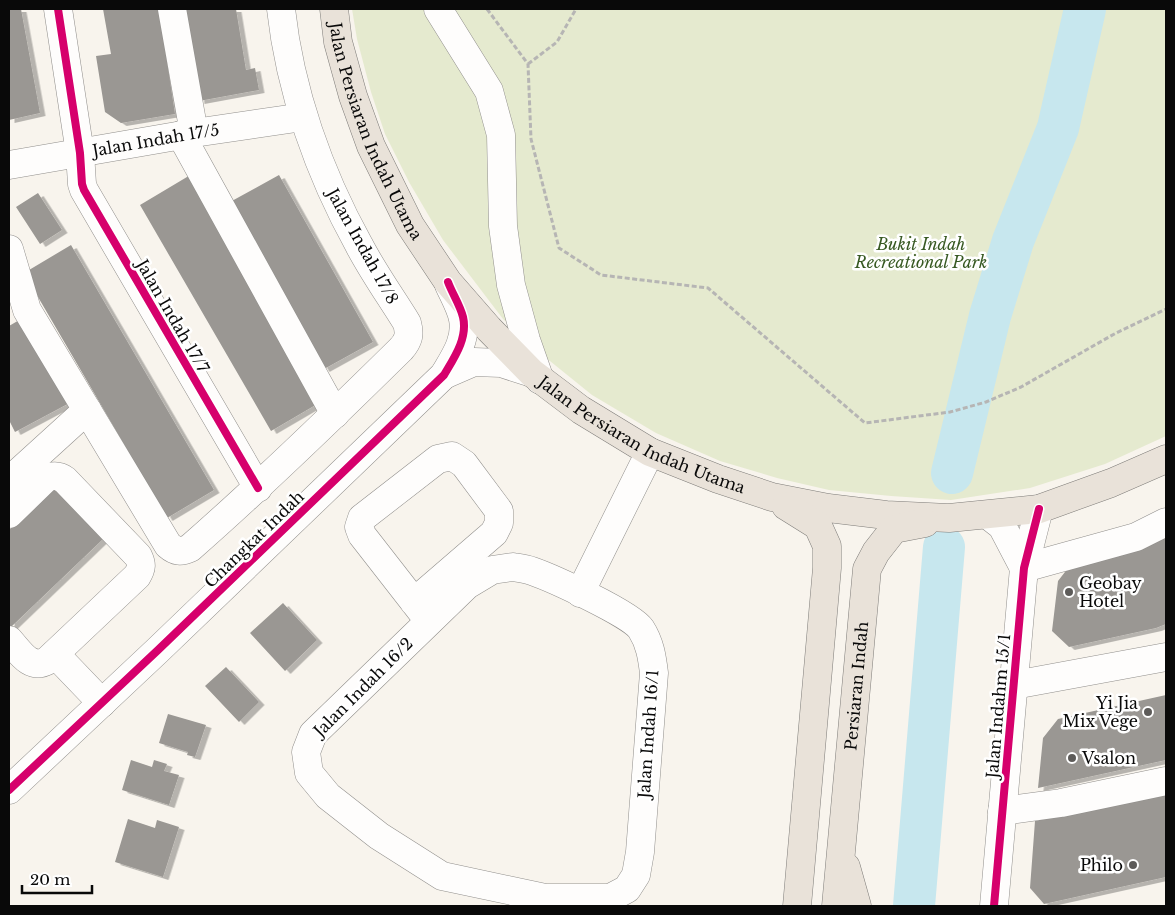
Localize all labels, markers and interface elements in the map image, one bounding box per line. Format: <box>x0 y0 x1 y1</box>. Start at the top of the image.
street label: Jalan Persiaran Indah Utama <box>325 19 427 244</box>
street label: Jalan Indah 17/5 <box>89 119 221 161</box>
street label: Jalan Indah 17/8 <box>322 183 403 307</box>
park label: Bukit Indah Recreational Park <box>854 234 987 272</box>
street label: Jalan Indah 17/7 <box>131 254 214 377</box>
street label: Jalan Persiaran Indah Utama <box>533 370 748 497</box>
street label: Changkat Indah <box>200 486 308 592</box>
place label: Geobay Hotel <box>1079 573 1143 611</box>
marker: Geobay Hotel <box>1063 586 1075 598</box>
street label: Persiaran Indah <box>840 621 872 751</box>
street label: Jalan Indah 16/2 <box>308 633 417 742</box>
street label: Jalan Indahm 15/1 <box>982 633 1014 781</box>
street label: Jalan Indah 16/1 <box>633 669 662 801</box>
place label: Yi Jia Mix Vege <box>1063 693 1138 731</box>
marker: Yi Jia Mix Vege <box>1142 706 1154 718</box>
place label: Vsalon <box>1081 748 1136 768</box>
marker: Vsalon <box>1066 752 1078 764</box>
place label: Philo <box>1080 855 1123 875</box>
marker: Philo <box>1127 859 1139 871</box>
scale bar <box>22 862 92 894</box>
text: 20 m <box>30 870 70 889</box>

